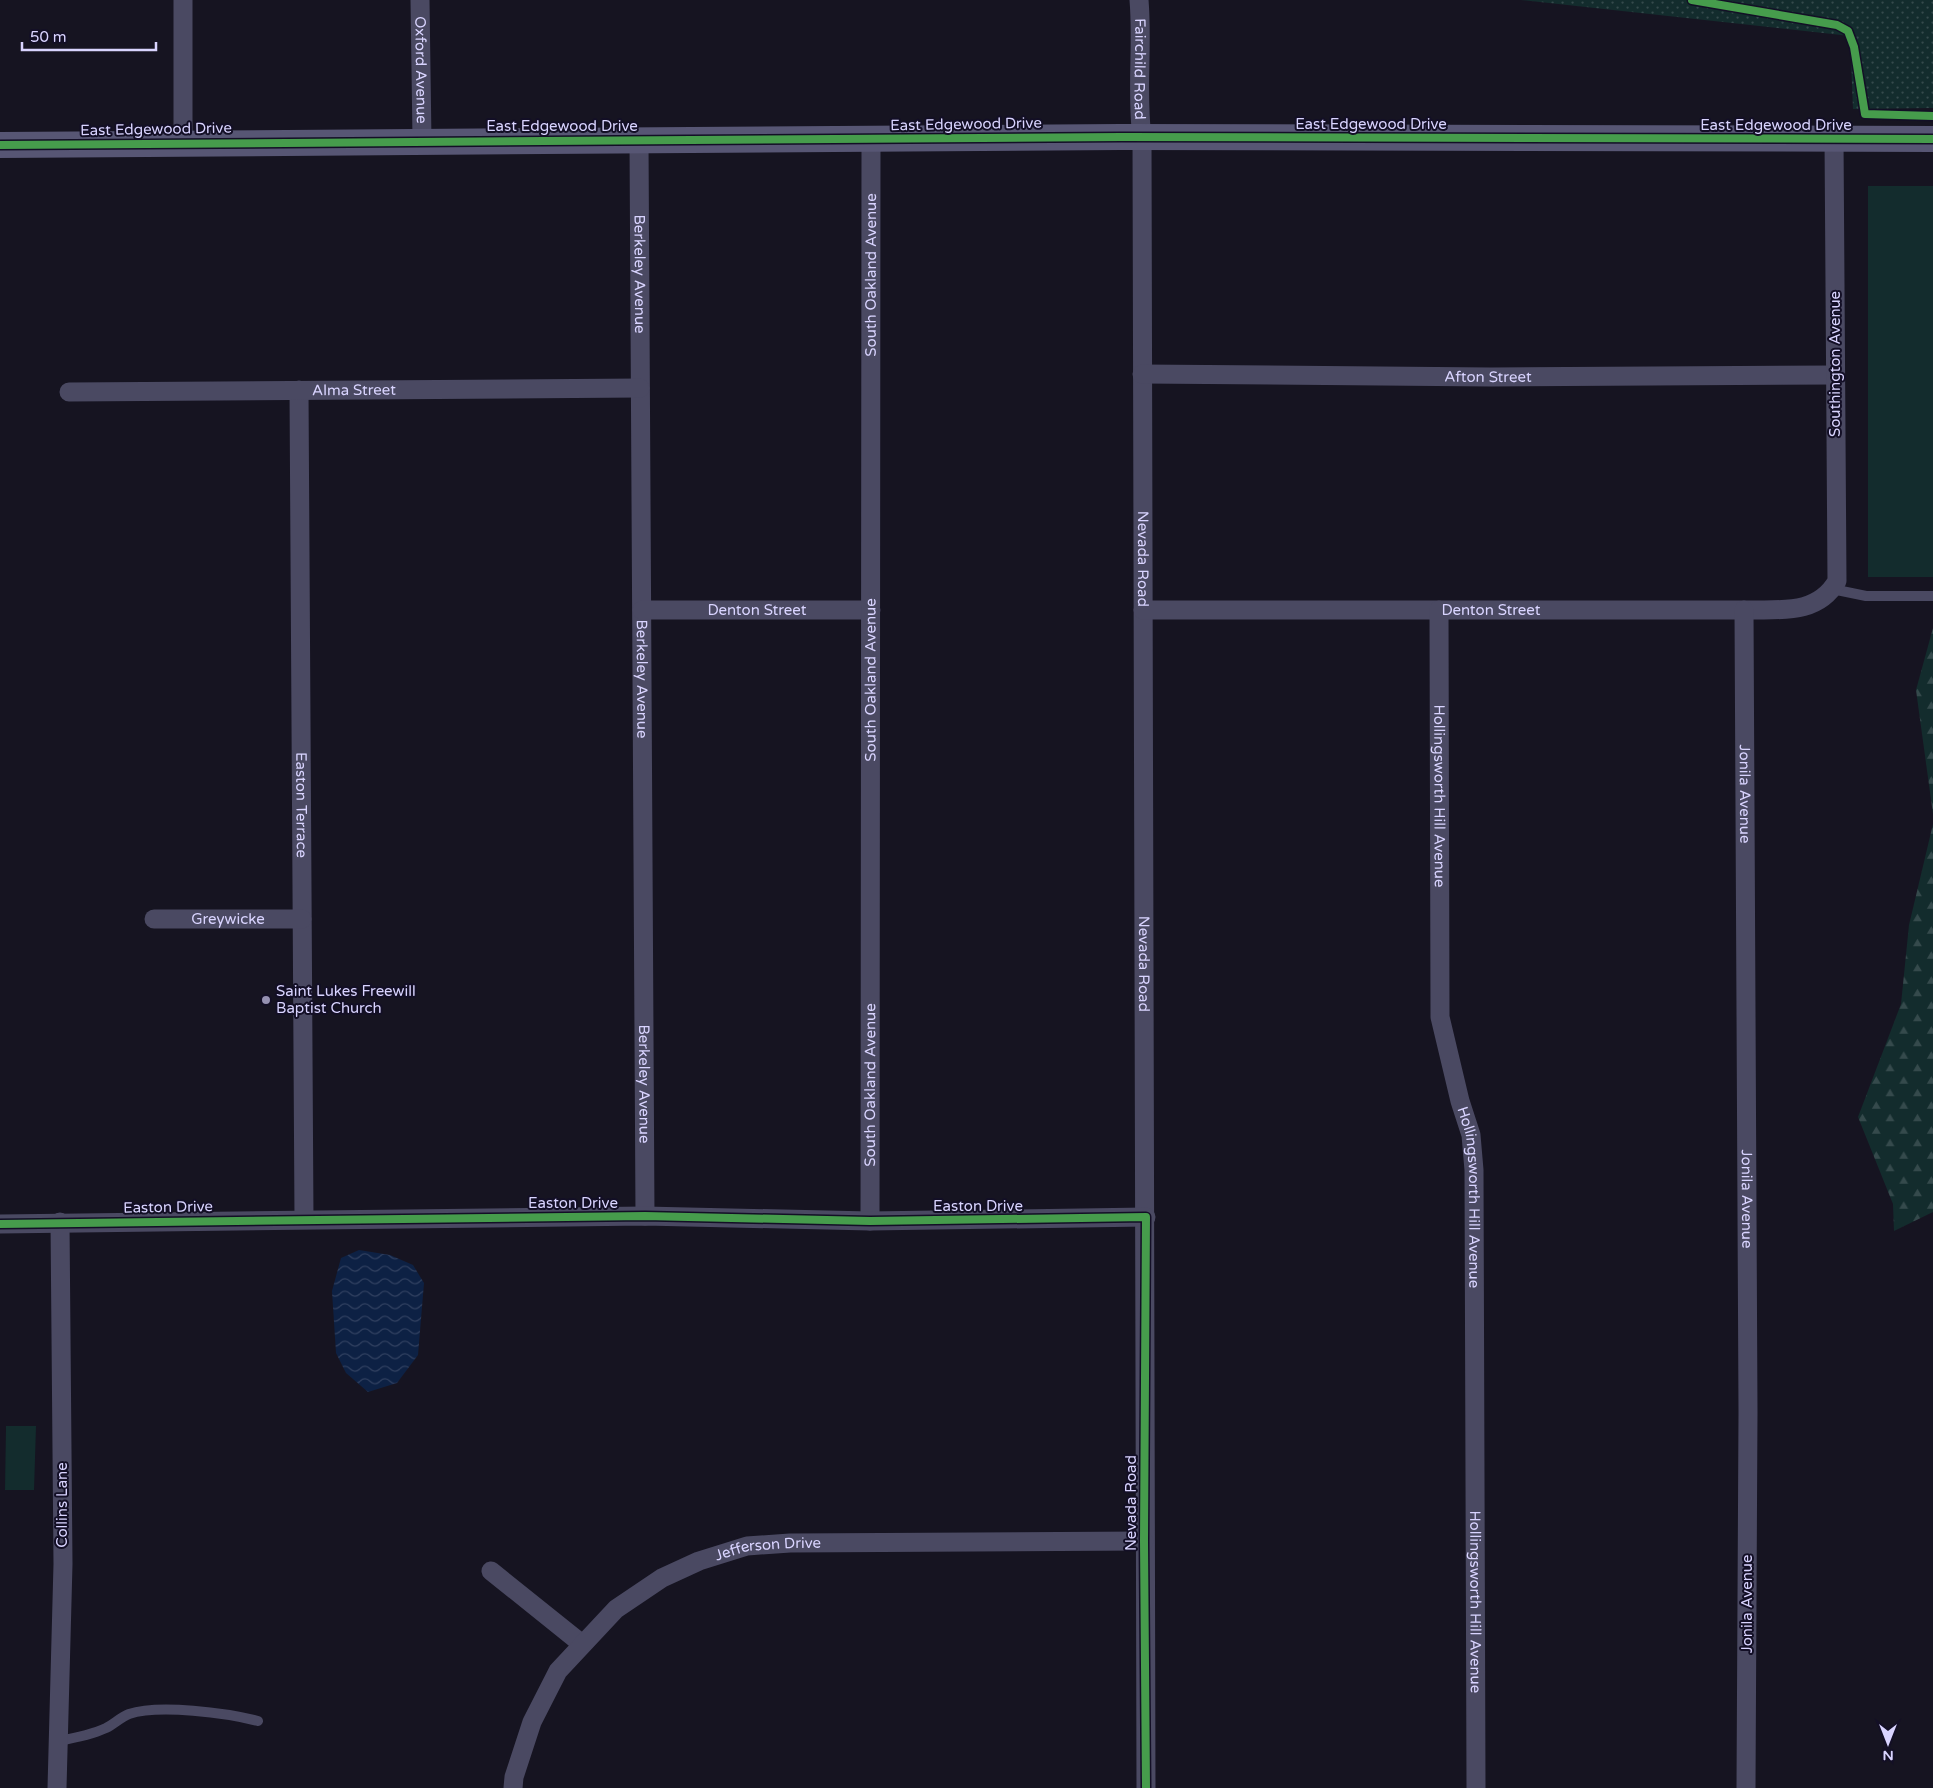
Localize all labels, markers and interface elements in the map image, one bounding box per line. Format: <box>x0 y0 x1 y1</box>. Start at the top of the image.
street label: Oxford Avenue <box>411 16 431 124</box>
street label: Fairchild Road <box>1130 18 1149 120</box>
scale bar <box>22 20 156 52</box>
text: 50 m <box>30 28 67 46</box>
street label: East Edgewood Drive <box>890 114 1042 134</box>
street label: East Edgewood Drive <box>1295 115 1447 133</box>
street label: East Edgewood Drive <box>1700 116 1852 134</box>
street label: East Edgewood Drive <box>486 117 638 135</box>
street label: East Edgewood Drive <box>80 119 232 139</box>
street label: South Oakland Avenue <box>862 193 880 357</box>
street label: Berkeley Avenue <box>630 214 649 334</box>
street label: Southington Avenue <box>1826 291 1844 437</box>
street label: Afton Street <box>1444 368 1532 386</box>
street label: Alma Street <box>312 381 396 399</box>
street label: Nevada Road <box>1134 511 1152 607</box>
street label: South Oakland Avenue <box>861 598 880 762</box>
street label: Denton Street <box>707 601 807 619</box>
street label: Denton Street <box>1441 601 1541 619</box>
street label: Berkeley Avenue <box>633 619 651 739</box>
street label: Hollingsworth Hill Avenue <box>1430 705 1449 887</box>
street label: Jonila Avenue <box>1736 745 1754 843</box>
street label: Easton Terrace <box>292 752 311 858</box>
street label: Greywicke <box>191 910 265 928</box>
street label: Nevada Road <box>1135 916 1153 1012</box>
place label: Saint Lukes Freewill Baptist Church <box>276 982 416 1017</box>
marker: Saint Lukes Freewill Baptist Church <box>260 994 272 1006</box>
street label: South Oakland Avenue <box>861 1003 879 1167</box>
street label: Berkeley Avenue <box>635 1024 654 1144</box>
street label: Hollingsworth Hill Avenue <box>1453 1104 1483 1288</box>
street label: Jonila Avenue <box>1738 1150 1756 1248</box>
street label: Easton Drive <box>528 1194 618 1212</box>
street label: Easton Drive <box>123 1197 213 1217</box>
street label: Easton Drive <box>933 1197 1023 1215</box>
street label: Nevada Road <box>1122 1455 1140 1551</box>
street label: Collins Lane <box>53 1462 71 1548</box>
street label: Hollingsworth Hill Avenue <box>1466 1510 1485 1693</box>
street label: Jefferson Drive <box>713 1534 821 1564</box>
street label: Jonila Avenue <box>1738 1555 1756 1653</box>
north arrow <box>1863 1718 1913 1768</box>
text: N <box>1882 1747 1894 1764</box>

